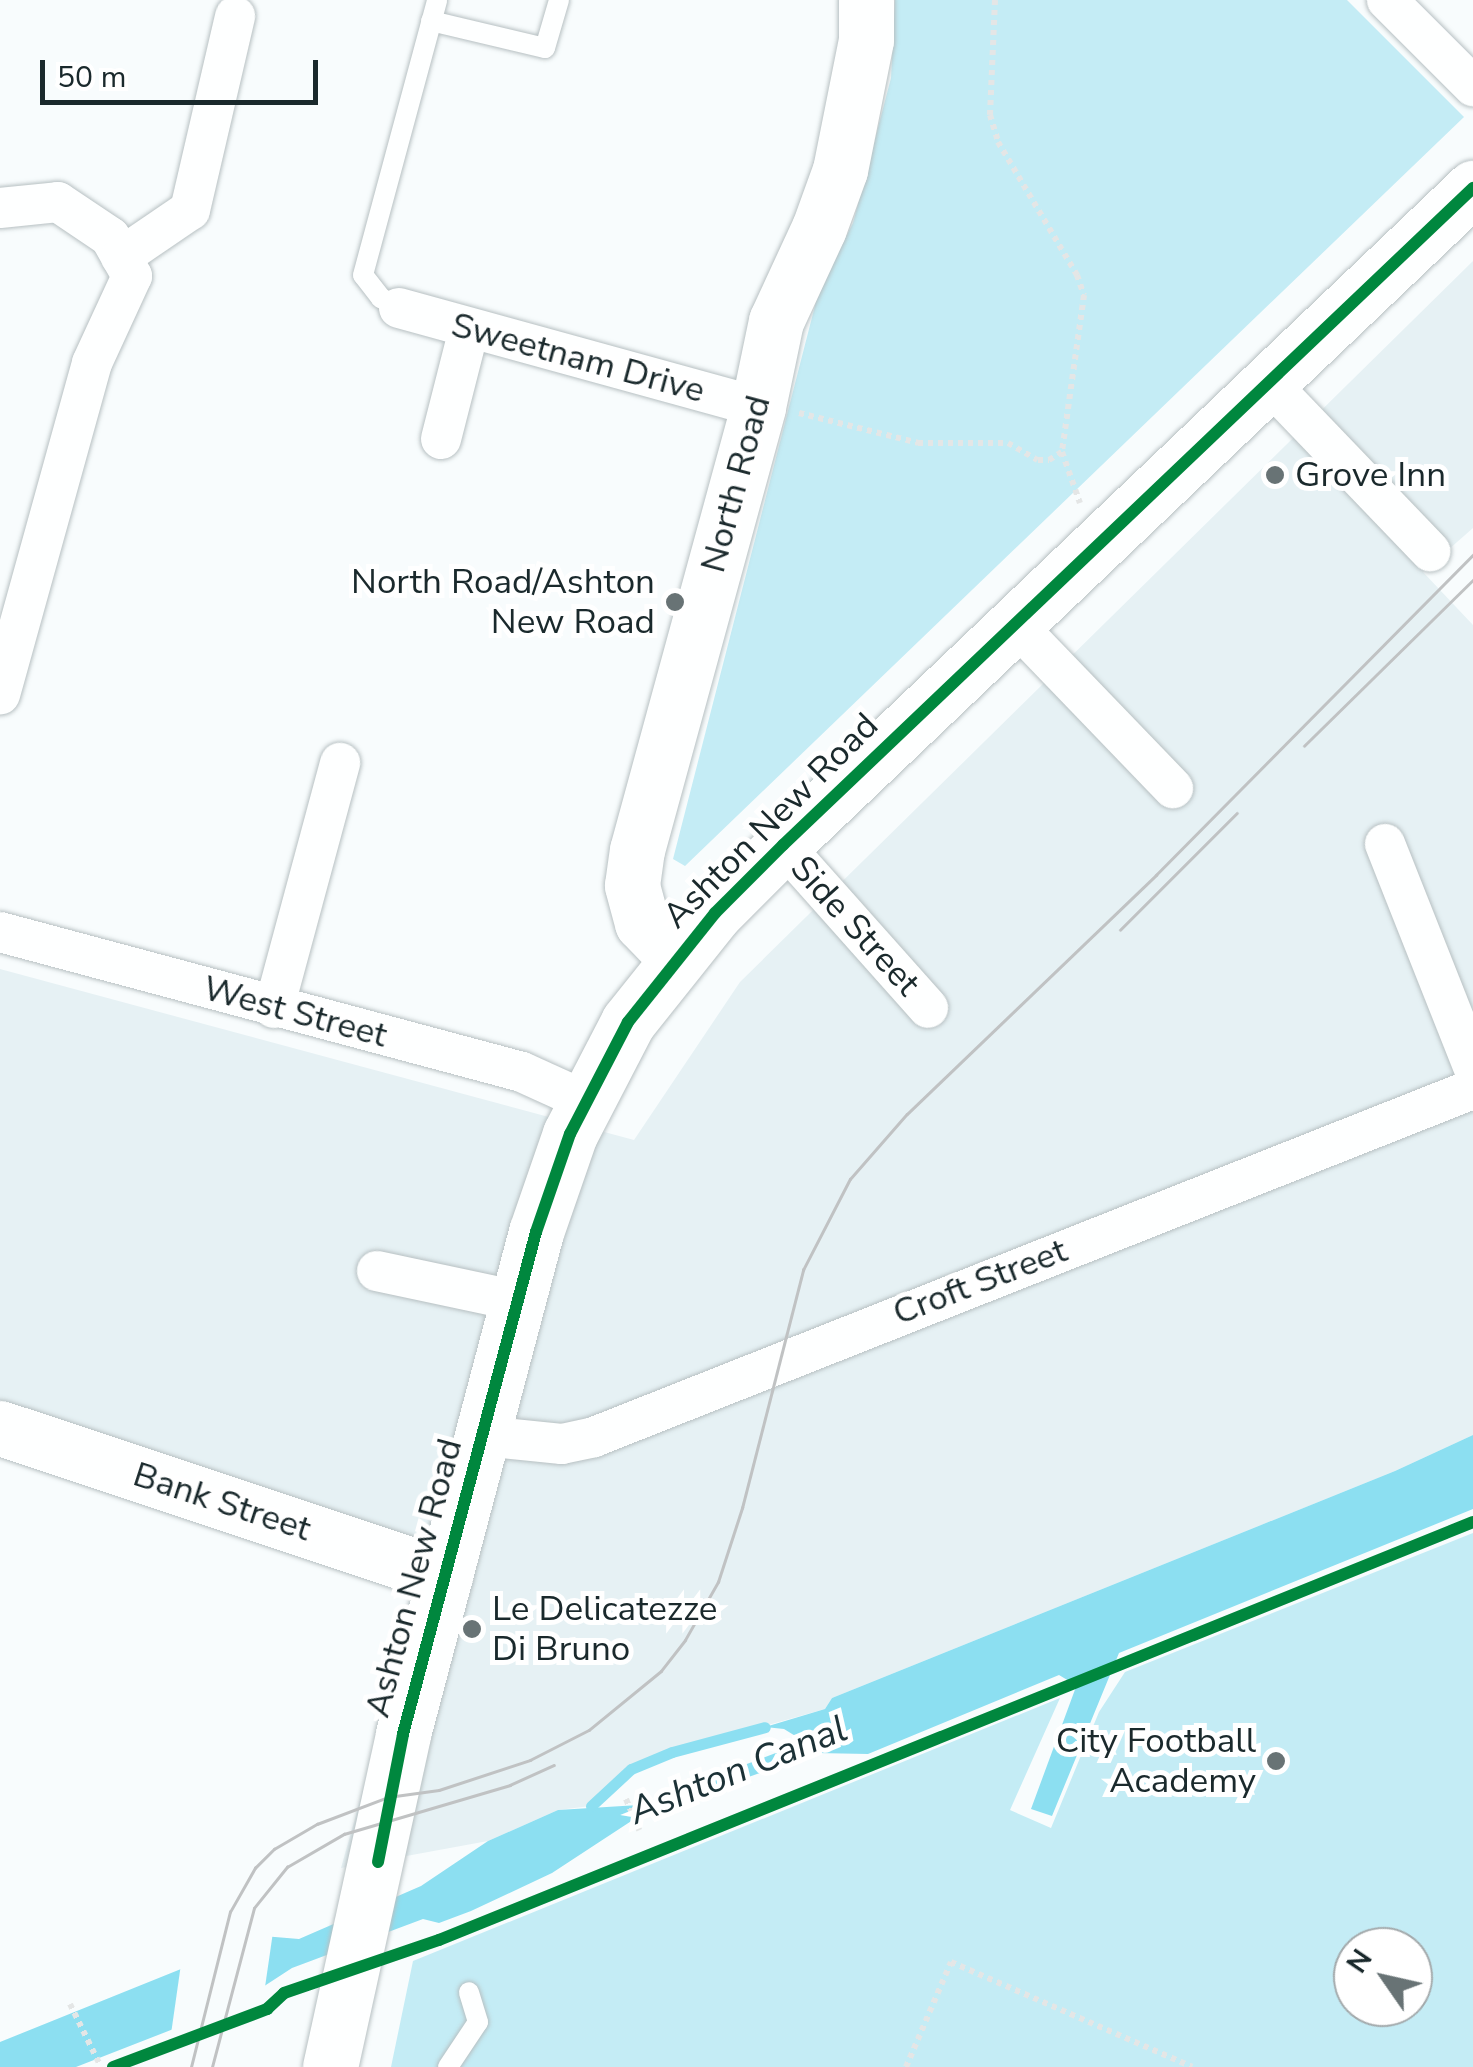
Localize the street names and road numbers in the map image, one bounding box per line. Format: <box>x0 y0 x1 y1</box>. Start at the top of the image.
street label: Sweetnam Drive <box>447 304 709 412</box>
street label: North Road <box>692 391 780 577</box>
street label: Ashton New Road <box>655 705 887 937</box>
street label: Side Street <box>781 848 929 1004</box>
street label: West Street <box>199 967 391 1057</box>
street label: Croft Street <box>887 1230 1073 1334</box>
street label: Ashton New Road <box>357 1434 471 1722</box>
street label: Bank Street <box>128 1454 316 1550</box>

